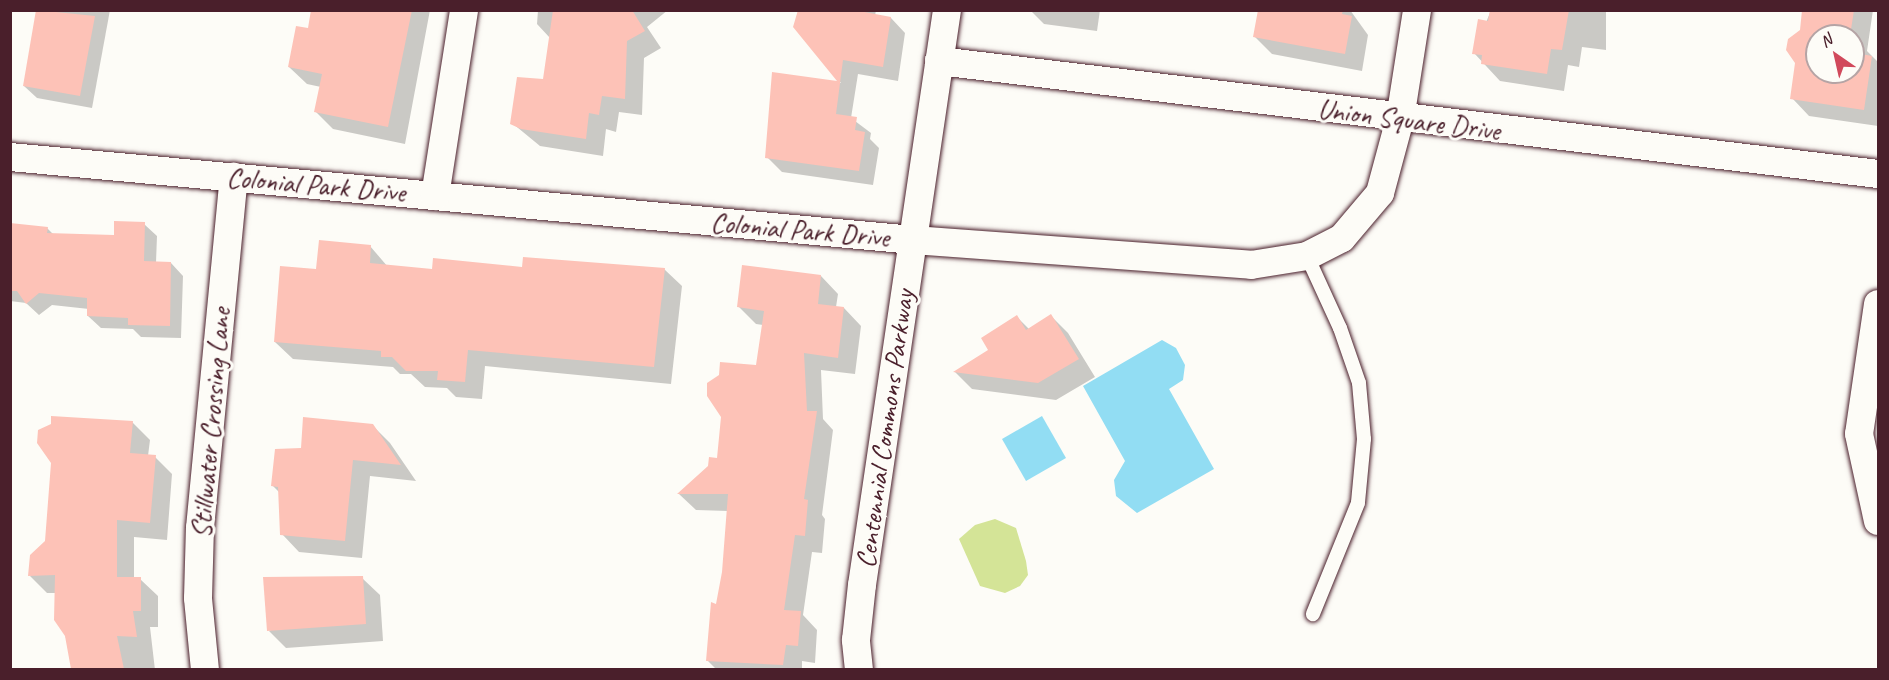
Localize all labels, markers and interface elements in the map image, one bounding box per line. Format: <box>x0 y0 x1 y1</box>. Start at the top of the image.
north arrow <box>1805 24 1865 84</box>
text: N <box>1816 30 1836 52</box>
street label: Union Square Drive <box>1317 92 1501 148</box>
street label: Colonial Park Drive <box>224 160 408 210</box>
street label: Colonial Park Drive <box>708 205 892 255</box>
street label: Centennial Commons Parkway <box>849 287 921 571</box>
street label: Stillwater Crossing Lane <box>184 306 238 540</box>

